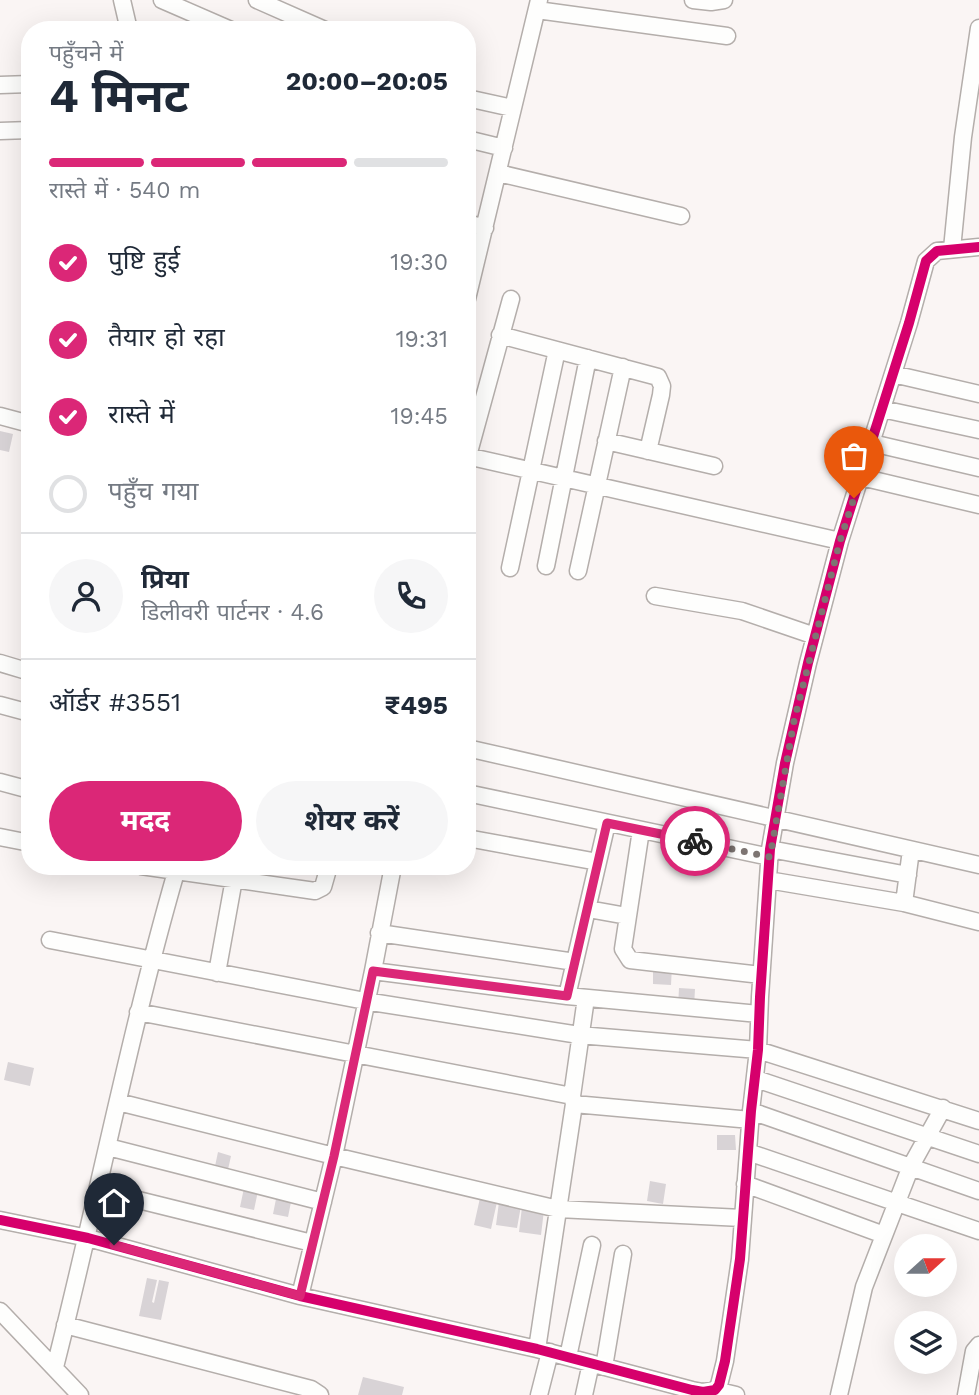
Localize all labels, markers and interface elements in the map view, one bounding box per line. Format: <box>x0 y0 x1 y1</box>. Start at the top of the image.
text: पहुँचने में <box>49 40 123 67</box>
text: 20:00–20:05 <box>286 66 448 96</box>
text: 4 मिनट <box>49 69 188 123</box>
text: रास्ते में · 540 m <box>49 177 200 204</box>
icon: check <box>49 244 87 282</box>
text: पुष्टि हुई <box>108 245 180 275</box>
text: 19:30 <box>390 249 448 276</box>
icon: check <box>49 321 87 359</box>
text: तैयार हो रहा <box>108 322 225 352</box>
text: 19:31 <box>396 326 448 353</box>
icon: check <box>49 398 87 436</box>
text: रास्ते में <box>108 399 175 429</box>
text: 19:45 <box>391 403 448 430</box>
pin <box>824 426 884 498</box>
icon: bag <box>835 437 873 475</box>
text: पहुँच गया <box>108 476 198 506</box>
button: person <box>49 559 123 633</box>
button: phone <box>374 559 448 633</box>
text: प्रिया <box>141 564 189 594</box>
text: डिलीवरी पार्टनर · 4.6 <box>141 599 324 626</box>
text: ऑर्डर #3551 <box>49 687 181 717</box>
text: ₹495 <box>385 690 448 720</box>
button: मदद <box>49 781 242 861</box>
button: शेयर करें <box>256 781 448 861</box>
courier <box>660 806 730 876</box>
icon: bike <box>676 822 714 860</box>
pin <box>84 1173 144 1245</box>
icon: home <box>95 1184 133 1222</box>
north arrow <box>894 1234 957 1297</box>
map controls <box>894 1234 957 1374</box>
button: layers <box>894 1311 957 1374</box>

